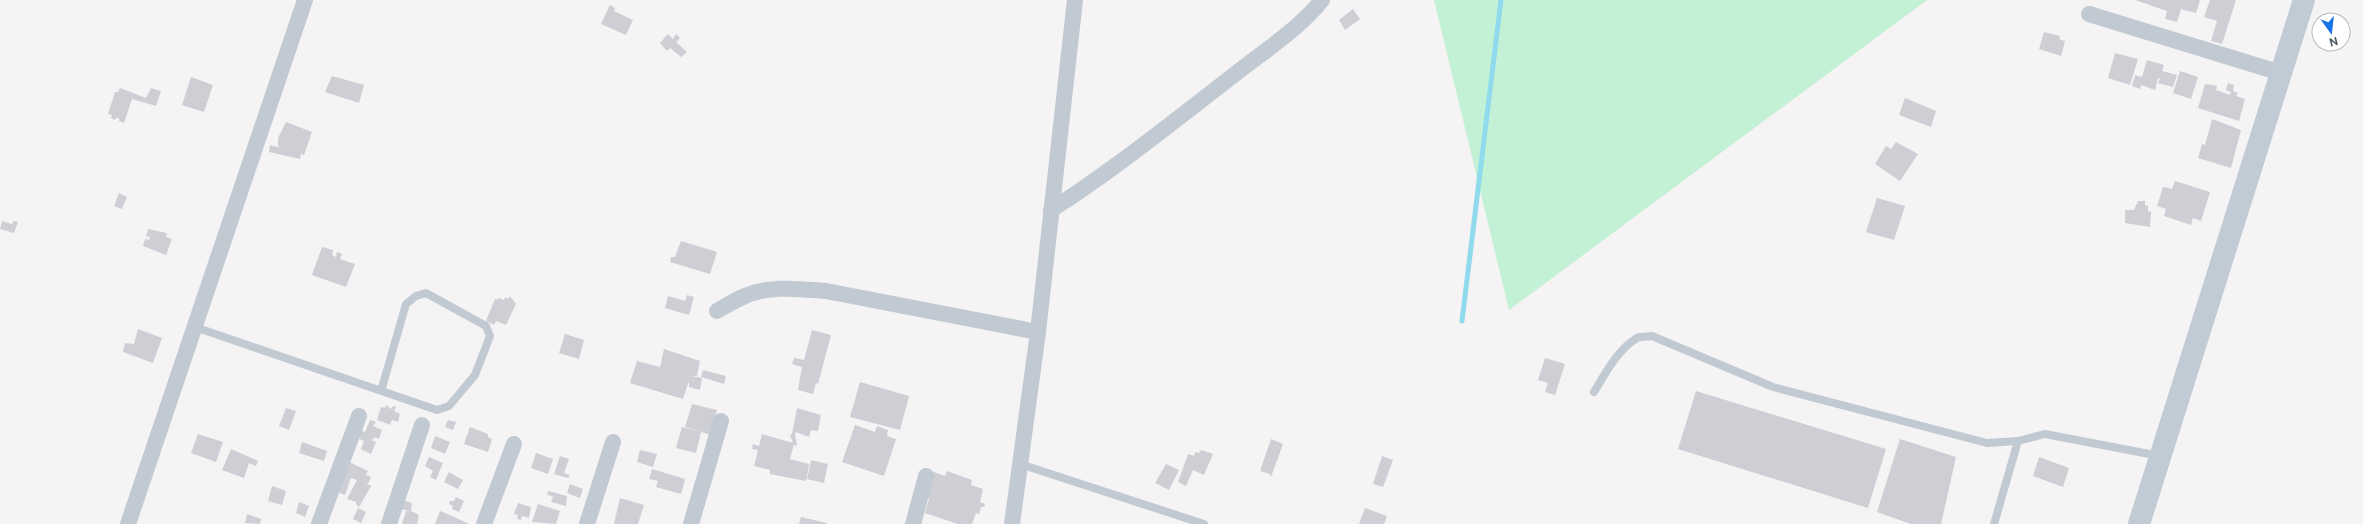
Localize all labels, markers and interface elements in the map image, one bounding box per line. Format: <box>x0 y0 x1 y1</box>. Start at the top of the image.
north arrow <box>2311 12 2351 52</box>
text: N <box>2328 35 2339 49</box>

